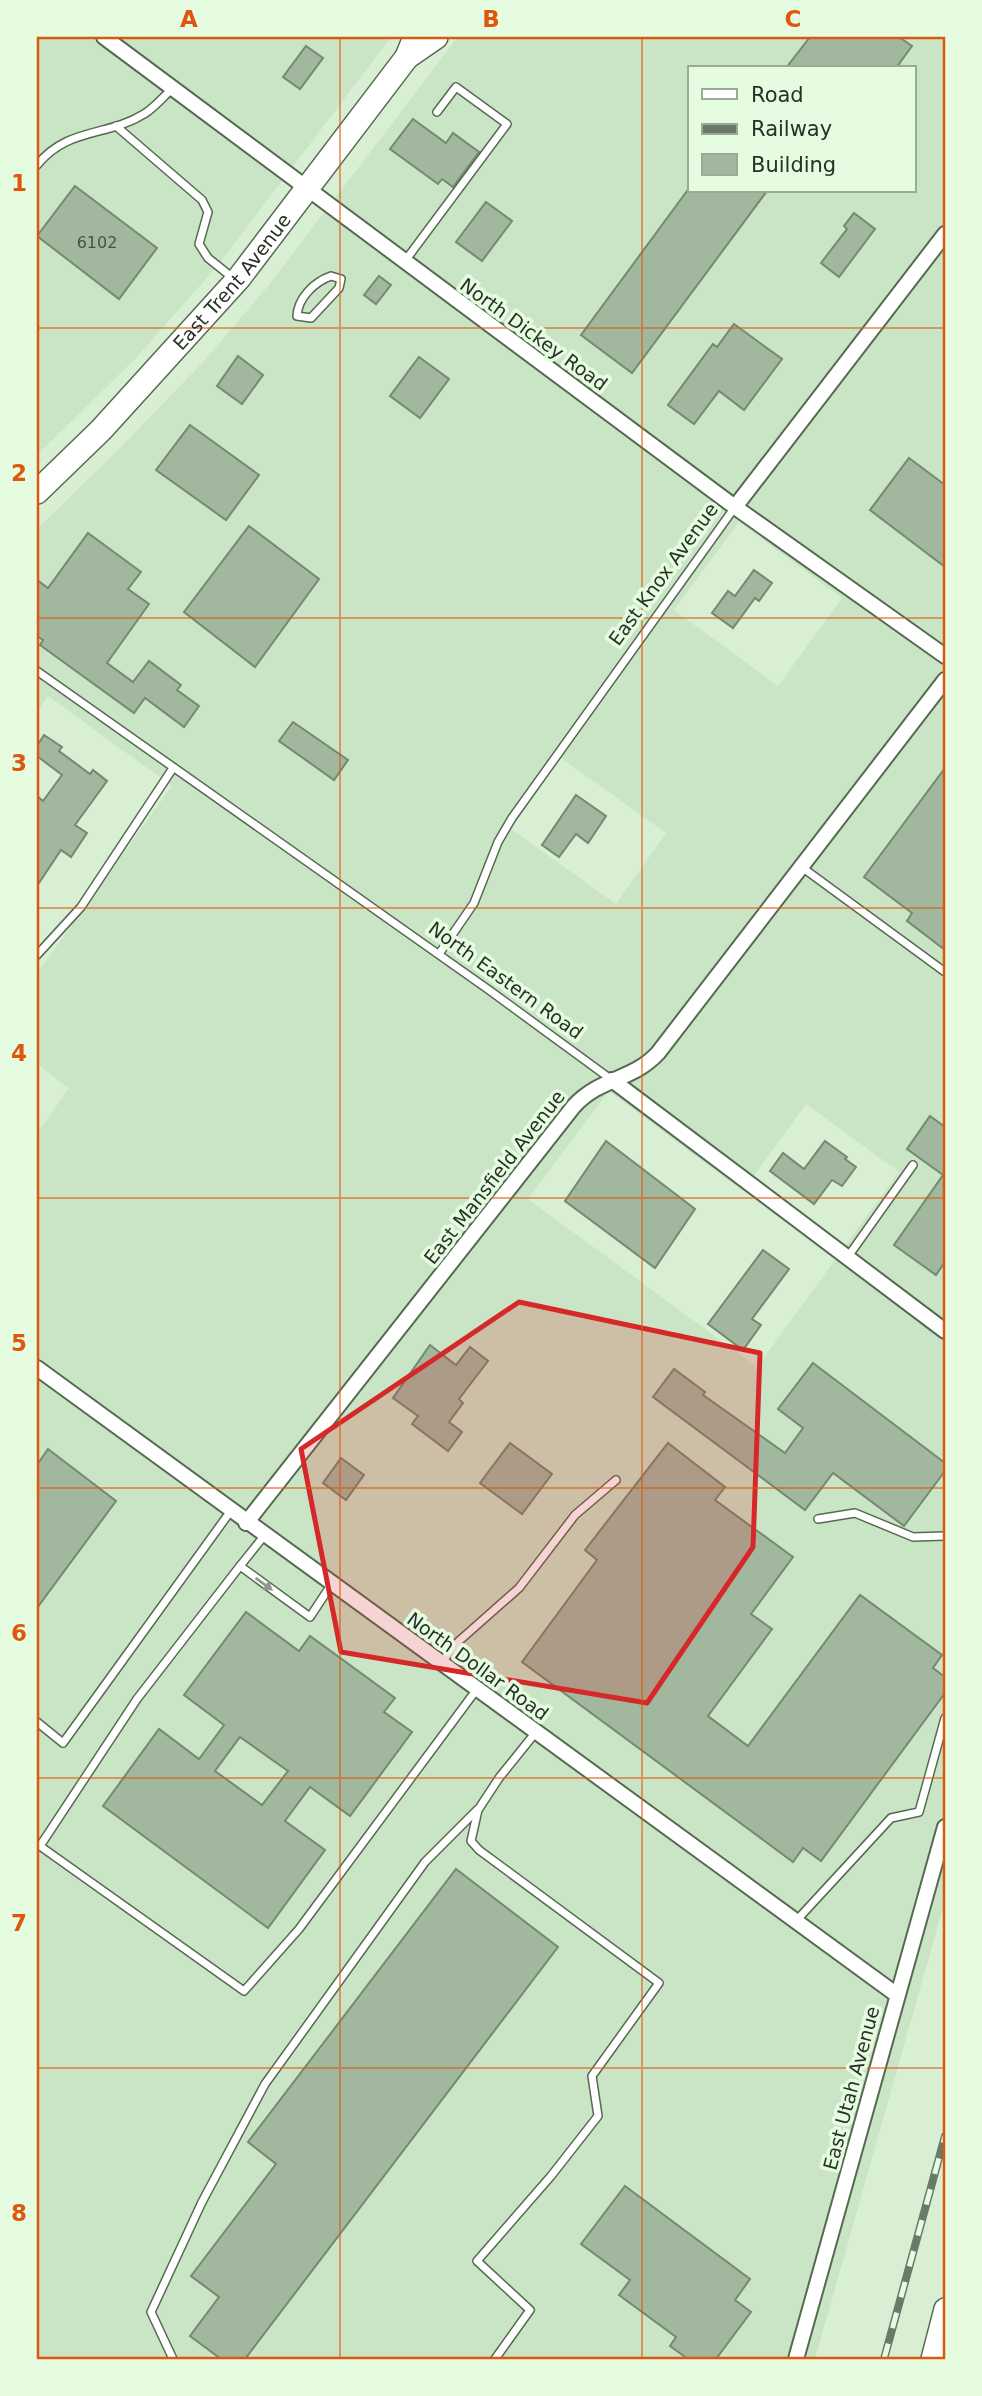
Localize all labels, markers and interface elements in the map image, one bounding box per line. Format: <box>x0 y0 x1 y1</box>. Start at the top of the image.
text: A <box>180 6 198 32</box>
text: B <box>482 6 500 32</box>
text: C <box>785 6 801 32</box>
legend <box>688 66 916 192</box>
text: Road <box>751 83 804 107</box>
text: Railway <box>751 117 832 141</box>
text: Building <box>751 153 836 177</box>
text: 1 <box>11 170 27 196</box>
street label: East Trent Avenue <box>168 209 295 354</box>
house number: 6102 <box>77 233 117 252</box>
street label: North Dickey Road <box>456 273 612 395</box>
text: 2 <box>11 460 27 486</box>
street label: East Knox Avenue <box>604 499 722 649</box>
text: 3 <box>11 750 27 776</box>
street label: North Eastern Road <box>425 917 587 1043</box>
text: 4 <box>11 1040 27 1066</box>
street label: East Mansfield Avenue <box>419 1086 569 1268</box>
text: 5 <box>11 1330 27 1356</box>
one-way arrow <box>255 1576 273 1590</box>
street label: North Dollar Road <box>403 1607 553 1725</box>
text: 6 <box>11 1620 27 1646</box>
text: 7 <box>11 1910 27 1936</box>
street label: East Utah Avenue <box>819 2004 883 2172</box>
text: 8 <box>11 2200 27 2226</box>

